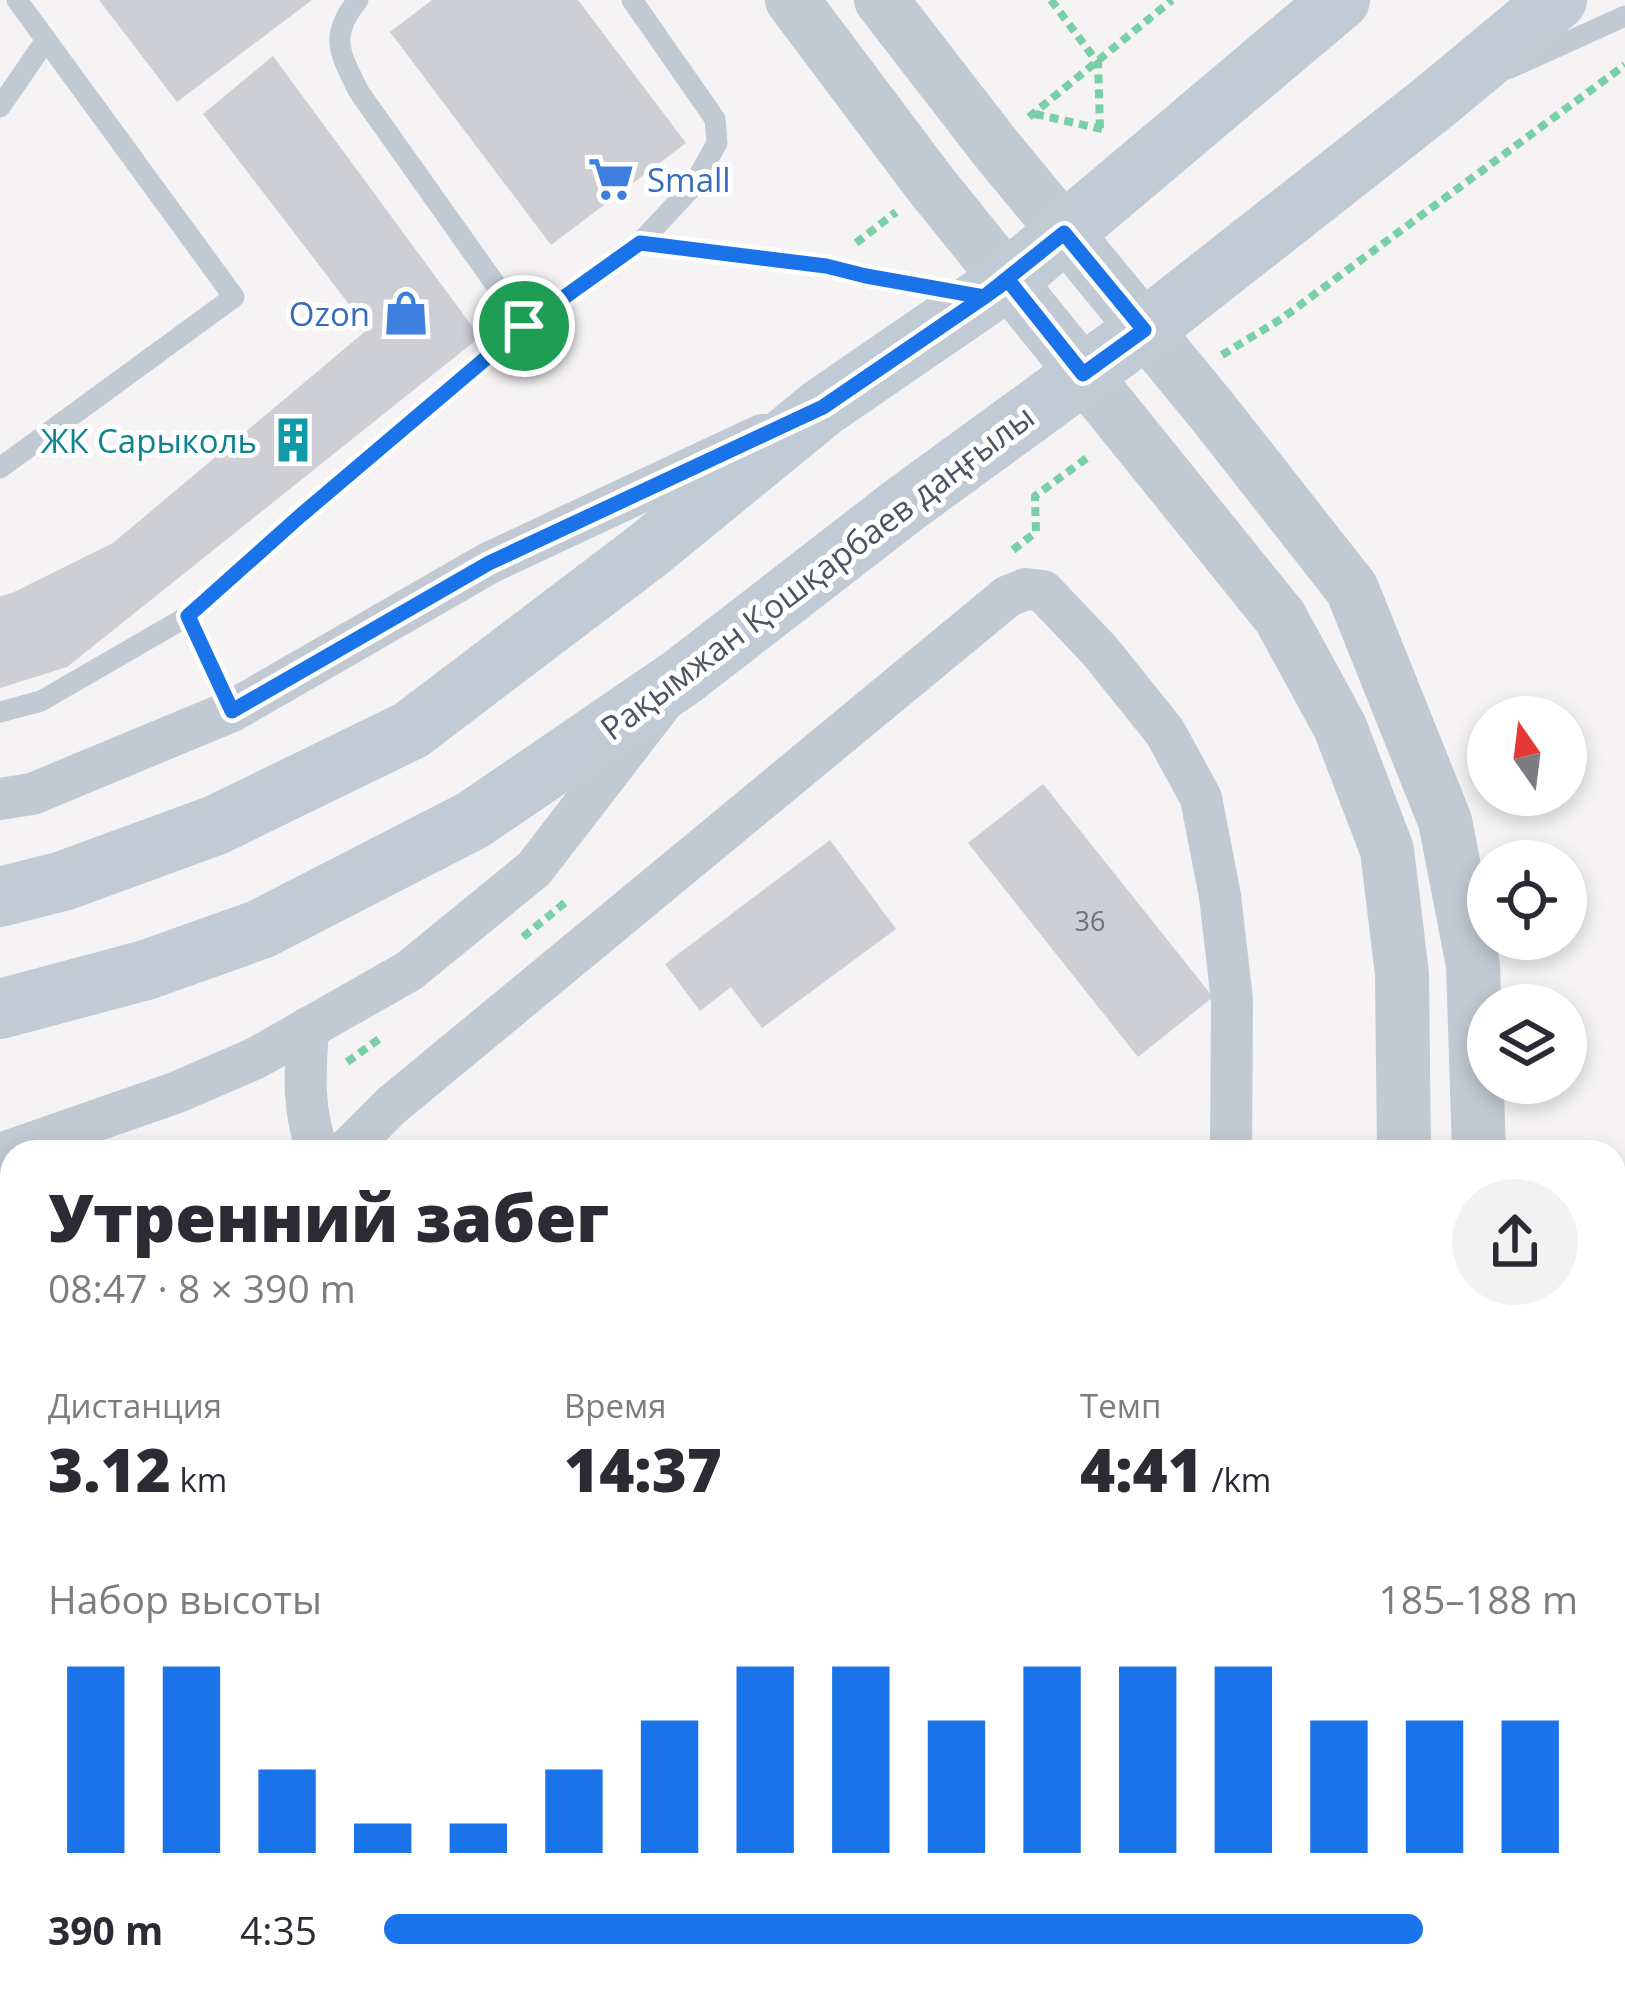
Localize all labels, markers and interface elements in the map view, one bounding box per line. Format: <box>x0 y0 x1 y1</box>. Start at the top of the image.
supermarket icon: Small <box>586 154 636 204</box>
place label: Small <box>647 157 731 202</box>
pin <box>473 275 575 377</box>
shop icon: Ozon <box>381 288 431 338</box>
place label: Ozon <box>289 291 370 336</box>
icon: arrive <box>491 293 557 359</box>
street label: Рақымжан Қошқарбаев даңғылы <box>591 394 1043 750</box>
building icon: ЖК Сарыколь <box>268 415 318 465</box>
place label: ЖК Сарыколь <box>41 418 257 463</box>
north arrow <box>1467 696 1587 816</box>
map controls <box>1467 696 1587 1104</box>
button: locate <box>1467 840 1587 960</box>
house number: 36 <box>1075 902 1105 939</box>
button: layers <box>1467 984 1587 1104</box>
text: Утренний забег <box>48 1171 609 1261</box>
button: share <box>1452 1179 1578 1305</box>
text: 08:47 · 8 × 390 m <box>48 1261 356 1314</box>
text: Дистанция <box>48 1383 222 1428</box>
text: Время <box>564 1383 667 1428</box>
text: Темп <box>1080 1383 1161 1428</box>
text: 3.12 <box>48 1428 171 1510</box>
text: 14:37 <box>564 1428 722 1510</box>
text: 4:41 <box>1080 1428 1203 1510</box>
text: km <box>171 1457 227 1502</box>
text: /km <box>1203 1457 1271 1502</box>
text: Набор высоты <box>48 1572 322 1625</box>
text: 185–188 m <box>1378 1572 1578 1625</box>
text: 390 m <box>48 1903 163 1956</box>
text: 4:35 <box>240 1903 317 1956</box>

